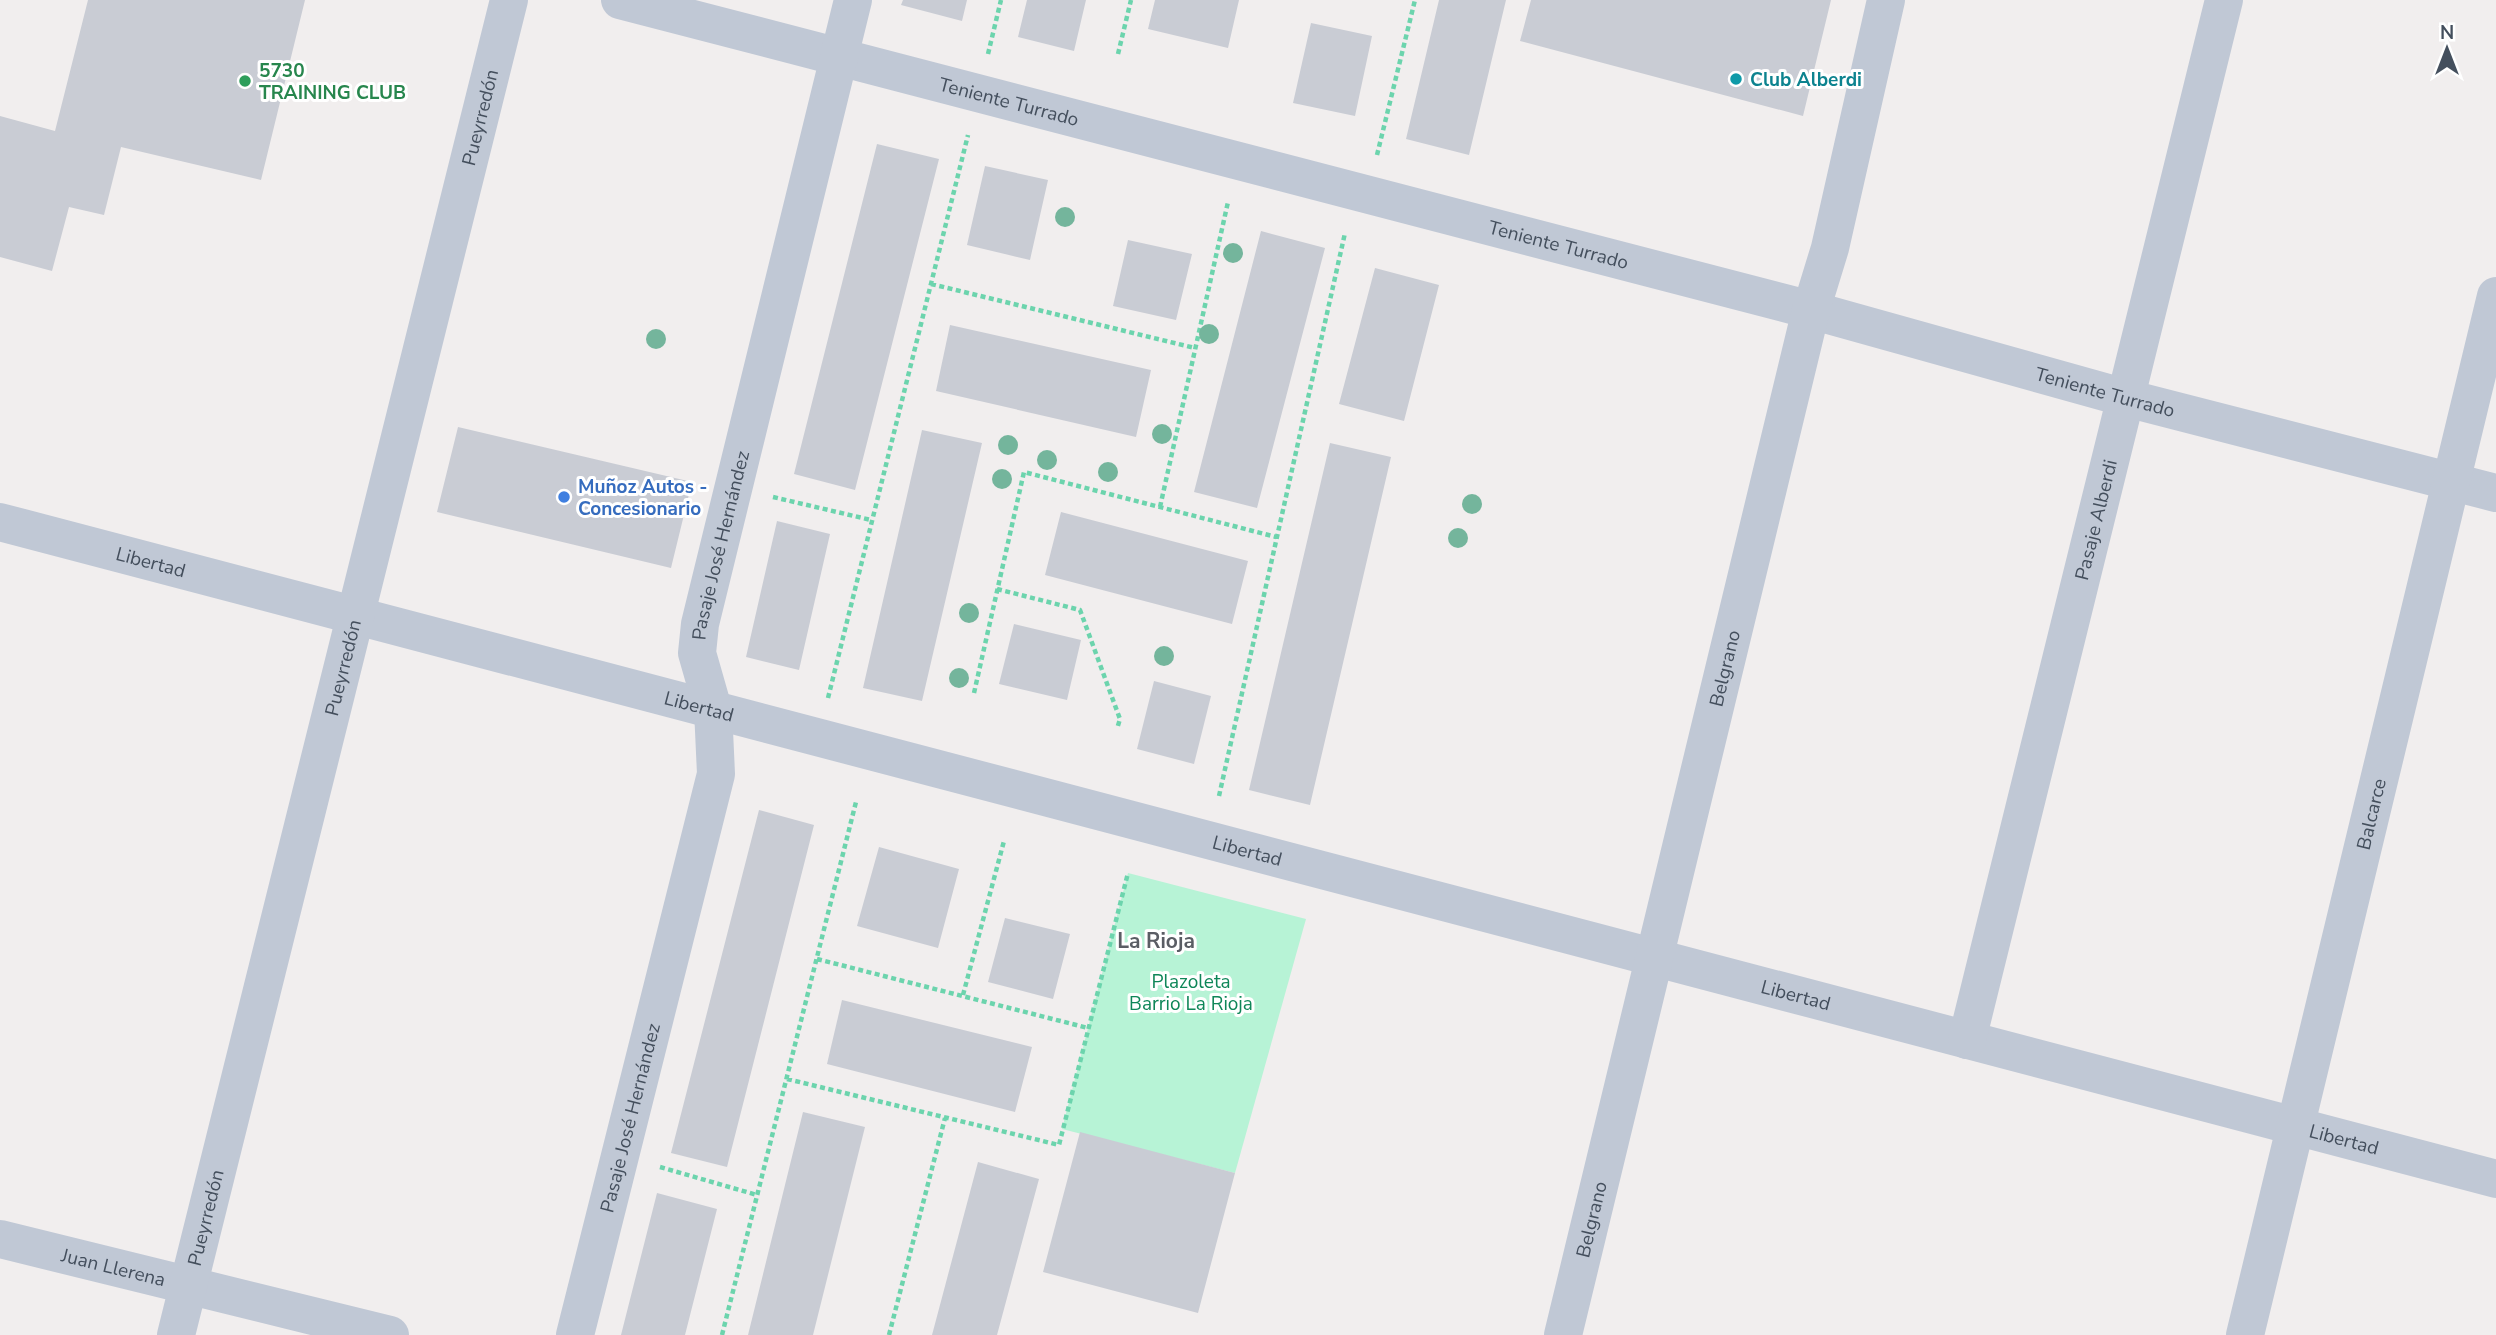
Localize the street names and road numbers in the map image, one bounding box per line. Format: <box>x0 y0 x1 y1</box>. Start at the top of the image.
street label: Pueyrredón <box>456 67 505 168</box>
street label: Teniente Turrado <box>936 72 1082 133</box>
street label: Teniente Turrado <box>1486 215 1631 276</box>
street label: Teniente Turrado <box>2032 361 2178 424</box>
street label: Pasaje José Hernández <box>686 448 756 641</box>
street label: Pasaje Alberdi <box>2069 457 2124 583</box>
street label: Libertad <box>113 541 188 584</box>
street label: Pueyrredón <box>319 617 368 719</box>
street label: Belgrano <box>1704 628 1747 709</box>
street label: Libertad <box>661 685 737 729</box>
street label: Balcarce <box>2351 776 2393 853</box>
street label: Libertad <box>1210 830 1285 873</box>
street label: Libertad <box>1758 974 1833 1017</box>
street label: Pasaje José Hernández <box>594 1020 667 1215</box>
street label: Libertad <box>2306 1118 2382 1162</box>
street label: Pueyrredón <box>182 1167 231 1269</box>
street label: Belgrano <box>1570 1179 1614 1260</box>
street label: Juan Llerena <box>58 1242 168 1293</box>

